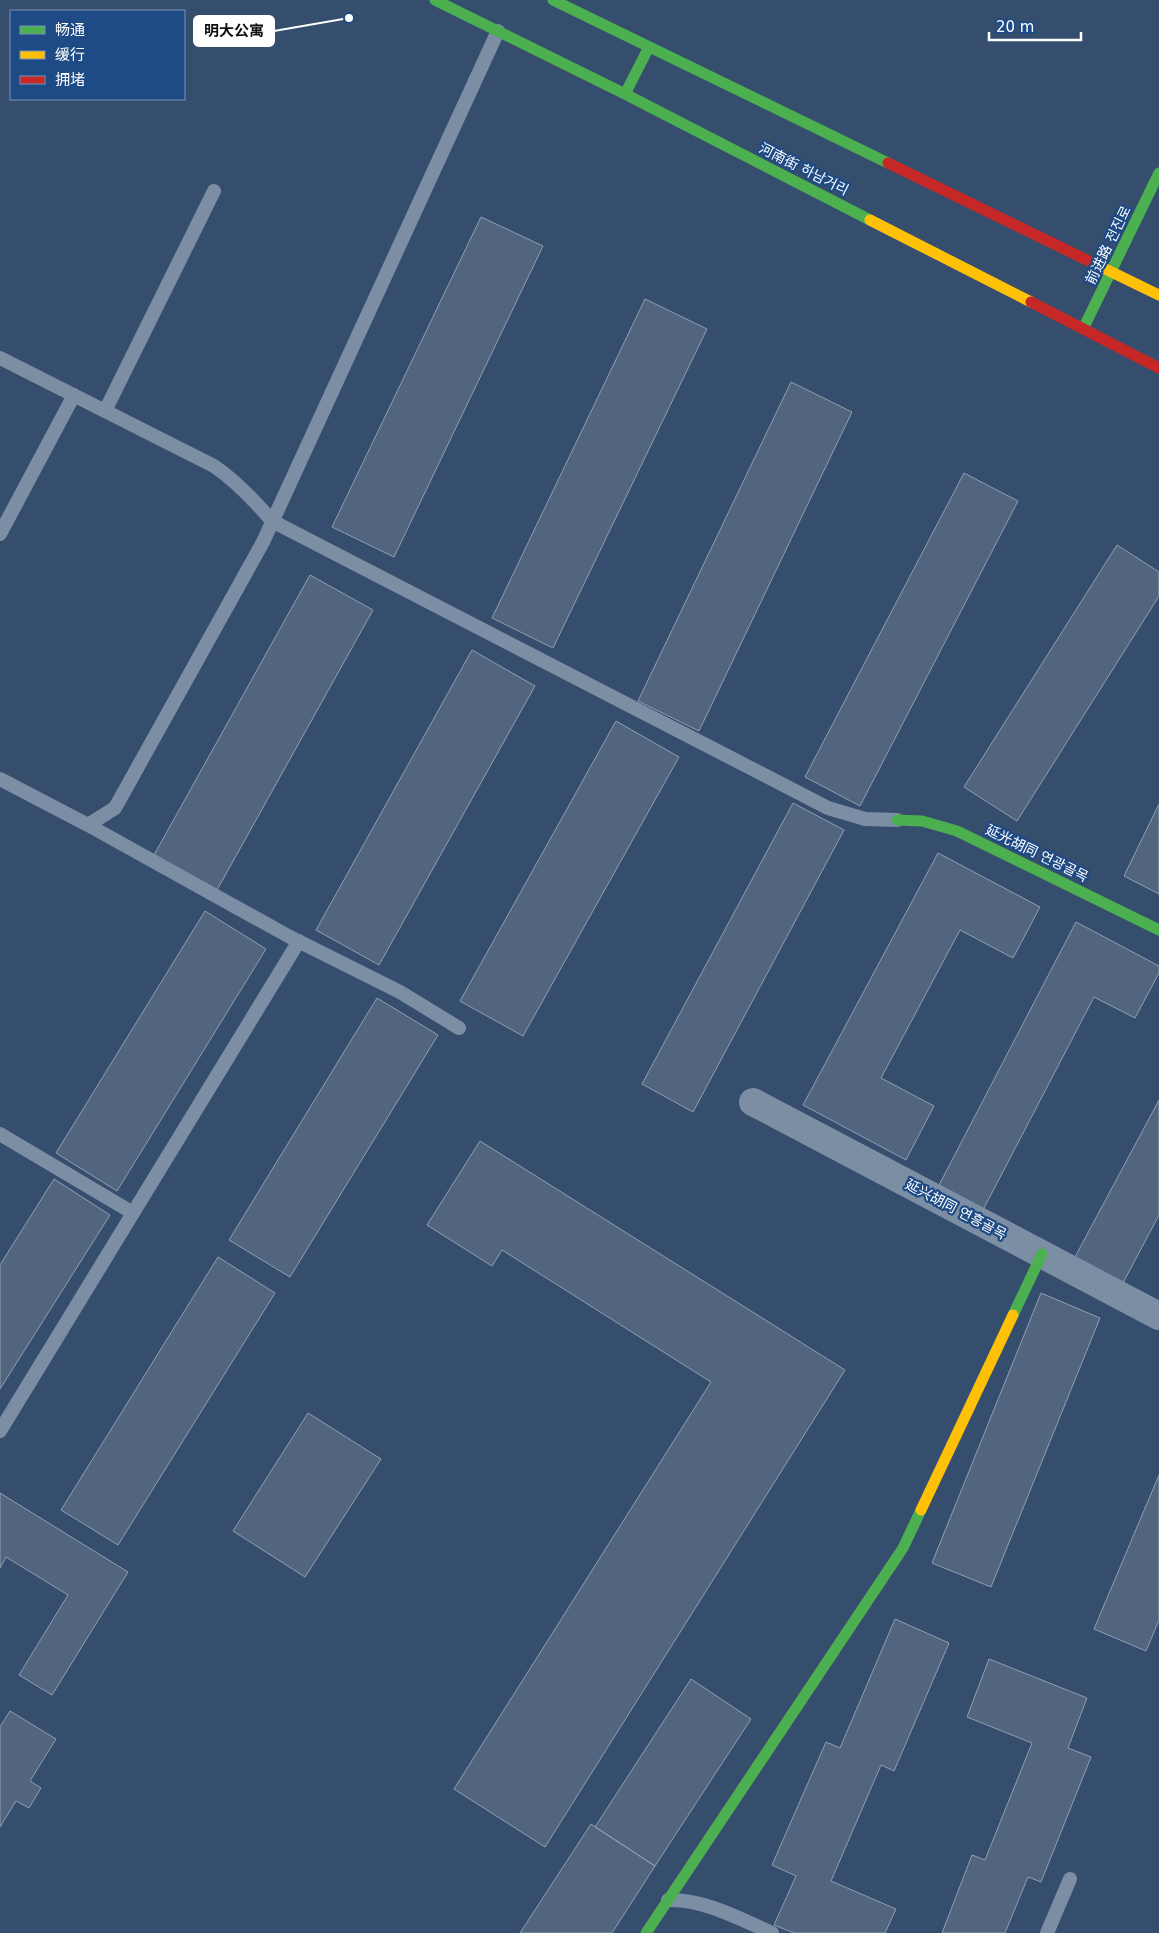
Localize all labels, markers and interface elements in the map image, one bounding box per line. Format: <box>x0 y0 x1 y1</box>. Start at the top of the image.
legend <box>10 10 185 100</box>
scale bar <box>989 10 1082 42</box>
callout: 明大公寓 <box>194 16 274 46</box>
text: 20 m <box>996 18 1034 36</box>
text: 畅通 <box>55 21 85 39</box>
text: 明大公寓 <box>204 22 264 40</box>
text: 缓行 <box>55 46 85 64</box>
text: 拥堵 <box>55 71 85 89</box>
street label: 河南街 하남거리 <box>757 140 851 198</box>
street label: 前进路 전진로 <box>1082 203 1134 287</box>
street label: 延光胡同 연광골목 <box>983 821 1091 885</box>
street label: 延兴胡同 연흥골목 <box>903 1176 1009 1242</box>

